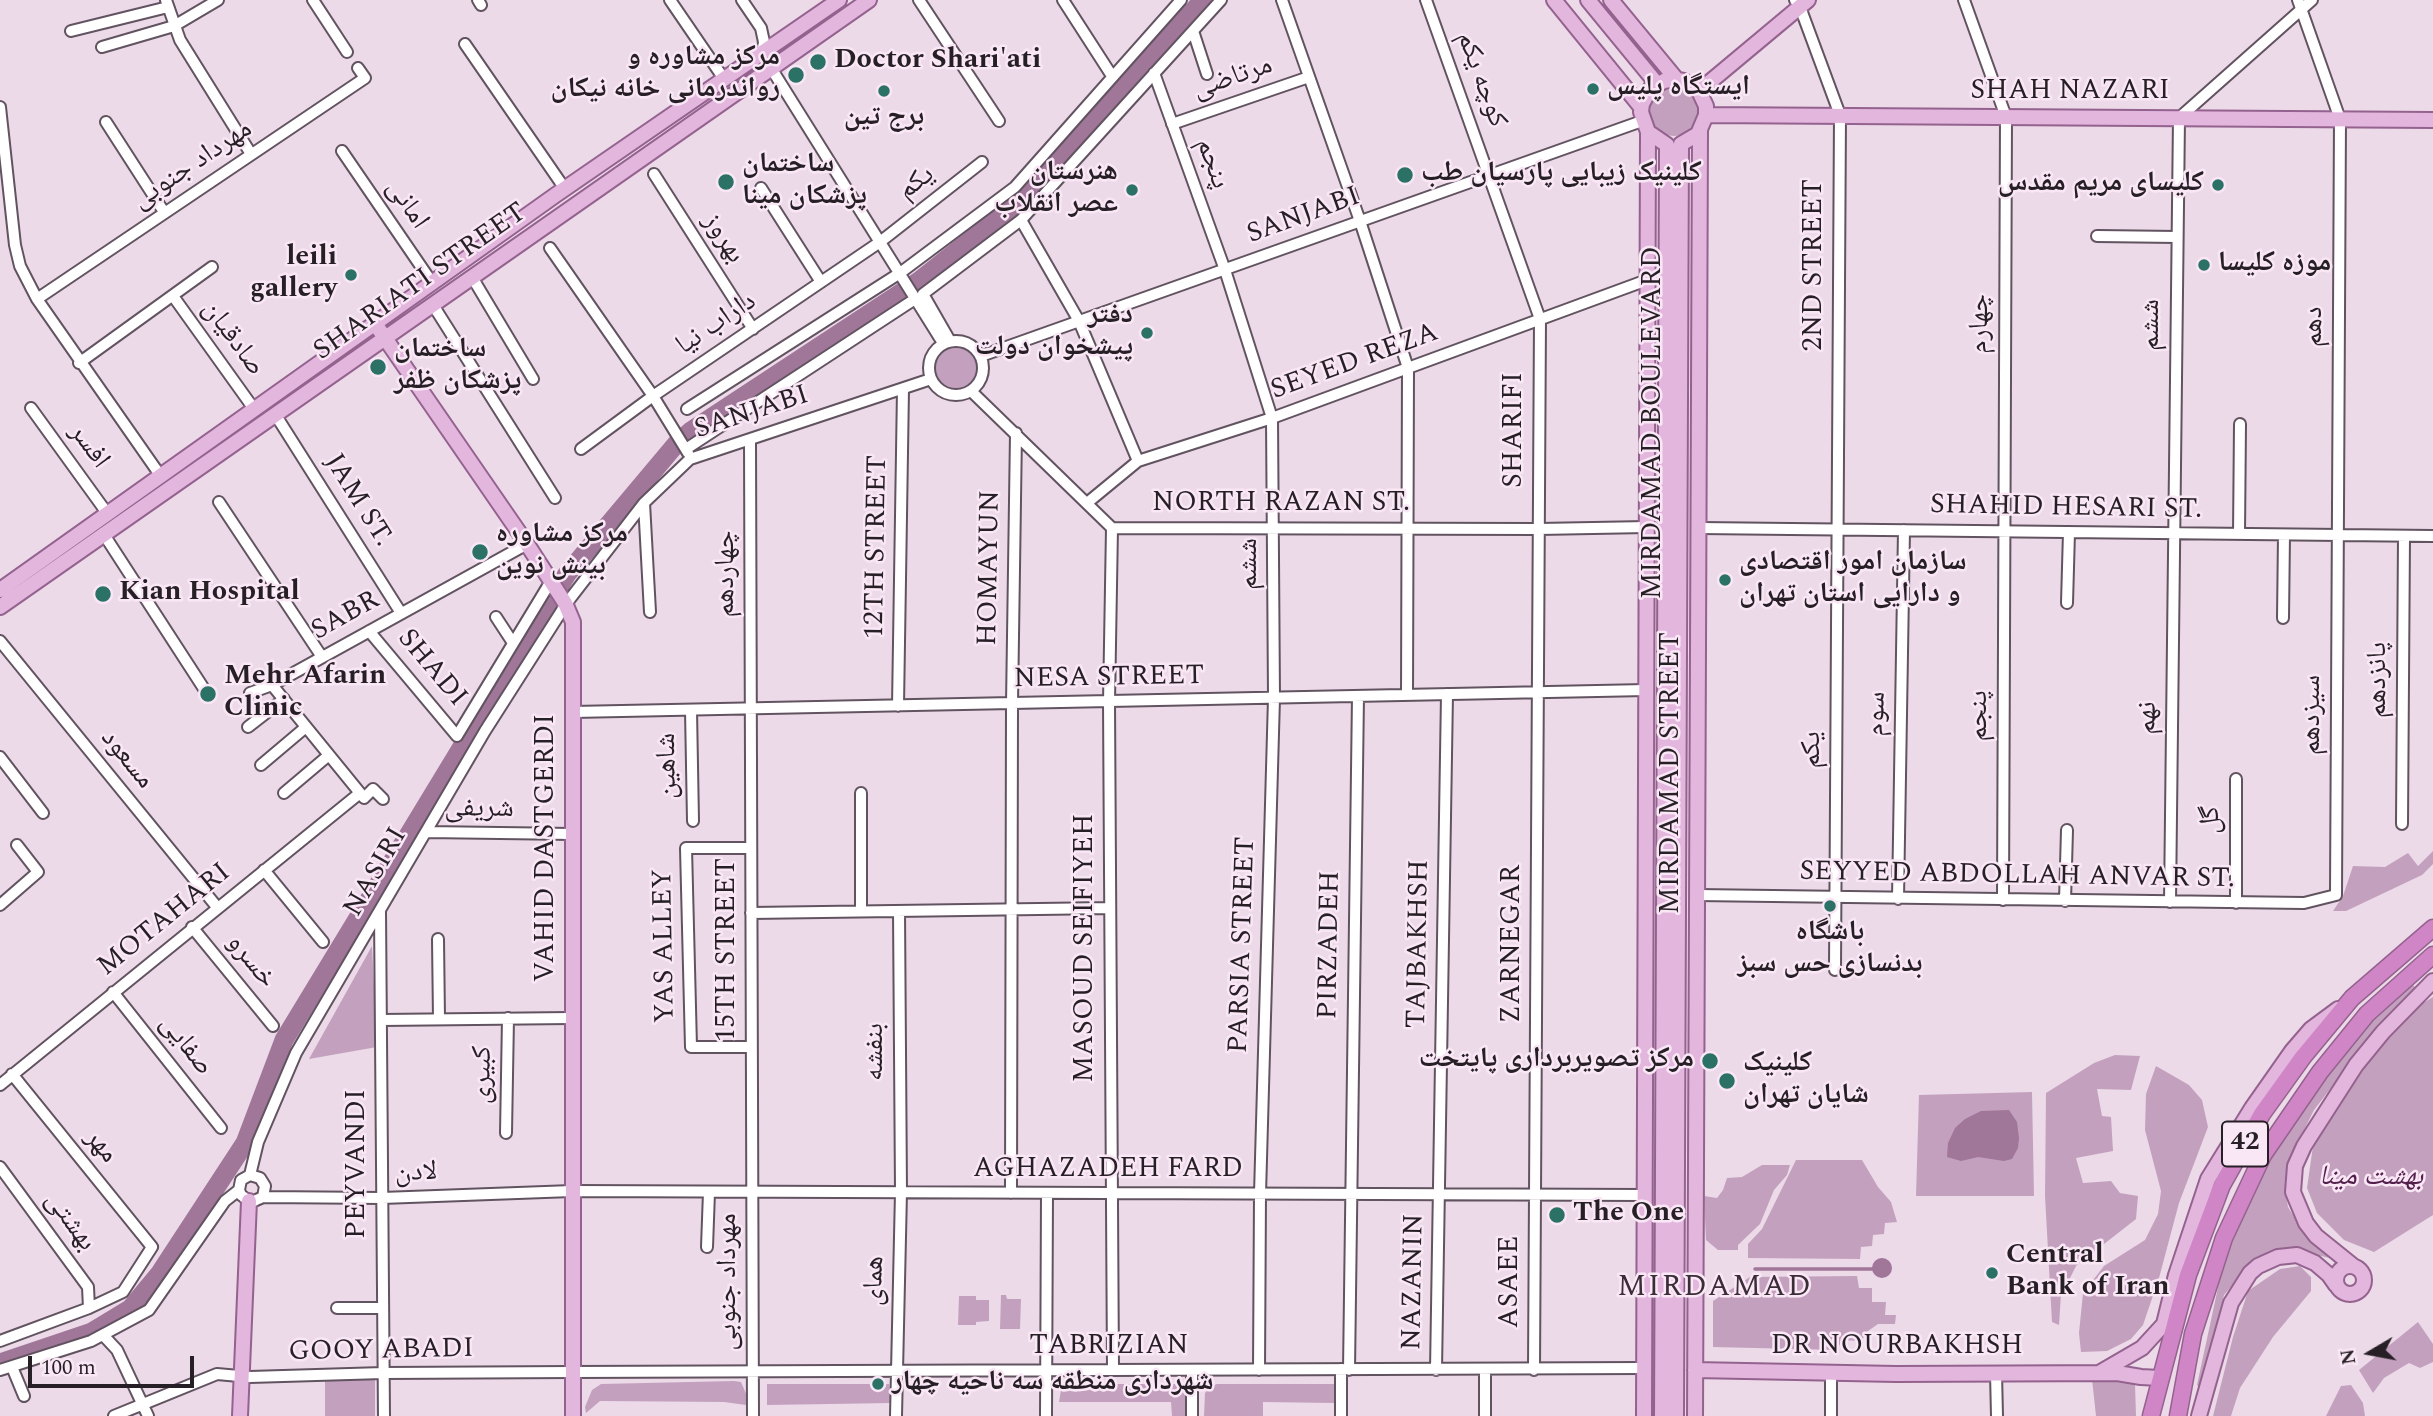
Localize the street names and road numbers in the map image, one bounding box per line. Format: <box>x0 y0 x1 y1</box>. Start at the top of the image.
street label: کوچه یکم <box>1447 28 1513 132</box>
street label: مرتاضی <box>1189 50 1277 108</box>
street label: SHAH NAZARI <box>1970 76 2170 110</box>
street label: مهرداد جنوبی <box>127 114 259 218</box>
street label: پنجم <box>1186 134 1236 194</box>
street label: یکم <box>892 159 942 209</box>
street label: امانی <box>377 173 435 237</box>
street label: 2ND STREET <box>1799 179 1833 351</box>
street label: SANJABI <box>1243 181 1365 253</box>
street label: SHARIATI STREET <box>308 197 534 369</box>
street label: بهروز <box>693 207 751 271</box>
street label: MIRDAMAD BOULEVARD <box>1638 246 1672 600</box>
street label: داراب نیا <box>671 286 763 364</box>
street label: صادقیان <box>193 294 271 384</box>
street label: چهارم <box>1965 294 1999 354</box>
street label: ششم <box>2136 299 2170 351</box>
street label: دهم <box>2299 307 2333 347</box>
street label: SEYED REZA <box>1267 317 1443 409</box>
street label: SHARIFI <box>1499 372 1533 488</box>
street label: SANJABI <box>691 380 813 448</box>
street label: افسر <box>60 418 116 476</box>
street label: JAM ST. <box>315 448 399 554</box>
street label: 12TH STREET <box>860 455 896 639</box>
street label: NORTH RAZAN ST. <box>1152 488 1410 522</box>
street label: HOMAYUN <box>973 490 1009 646</box>
street label: SHAHID HESARI ST. <box>1930 490 2202 528</box>
street label: چهاردهم <box>711 531 745 617</box>
street label: ششم <box>1234 538 1268 590</box>
street label: SABR <box>306 585 386 649</box>
street label: SHADI <box>389 623 473 715</box>
street label: MIRDAMAD STREET <box>1656 632 1690 914</box>
street label: پانزدهم <box>2363 642 2397 718</box>
street label: NESA STREET <box>1013 661 1205 697</box>
street label: سیزدهم <box>2297 675 2331 755</box>
street label: پنجم <box>1964 690 1998 742</box>
street label: سوم <box>1861 691 1895 737</box>
street label: نهم <box>2132 701 2166 735</box>
street label: VAHID DASTGERDI <box>531 714 565 982</box>
street label: مسعود <box>92 723 160 797</box>
street label: یکم <box>1797 731 1831 769</box>
street label: شاهین <box>652 733 686 799</box>
street label: شریفی <box>444 793 514 827</box>
street label: گل <box>2196 806 2230 834</box>
street label: MASOUD SEIFIYEH <box>1070 813 1104 1083</box>
street label: NASIRI <box>338 822 416 924</box>
street label: PARSIA STREET <box>1223 836 1265 1054</box>
street label: SEYYED ABDOLLAH ANVAR ST. <box>1799 856 2235 898</box>
street label: MOTAHARI <box>92 857 238 985</box>
street label: 15TH STREET <box>712 858 746 1042</box>
street label: TAJBAKHSH <box>1402 859 1438 1029</box>
street label: ZARNEGAR <box>1497 865 1531 1023</box>
street label: YAS ALLEY <box>648 868 684 1024</box>
street label: PIRZADEH <box>1313 870 1349 1020</box>
street label: خسرو <box>218 928 282 996</box>
street label: صفایی <box>151 1009 219 1083</box>
street label: بنفشه <box>860 1023 894 1081</box>
street label: کبیری <box>467 1045 501 1105</box>
street label: PEYVANDI <box>342 1089 376 1239</box>
road number: 42 <box>2222 1121 2268 1166</box>
street label: مهر <box>76 1123 124 1171</box>
street label: AGHAZADEH FARD <box>973 1154 1243 1188</box>
street label: لادن <box>394 1156 438 1192</box>
street label: بهشتی <box>36 1185 102 1259</box>
street label: مهرداد جنوبی <box>713 1213 747 1351</box>
street label: NAZANIN <box>1397 1213 1433 1351</box>
street label: ASAEE <box>1495 1235 1529 1329</box>
street label: همای <box>859 1256 893 1306</box>
street label: TABRIZIAN <box>1029 1331 1189 1365</box>
street label: DR NOURBAKHSH <box>1771 1331 2023 1365</box>
street label: GOOY ABADI <box>288 1334 474 1370</box>

